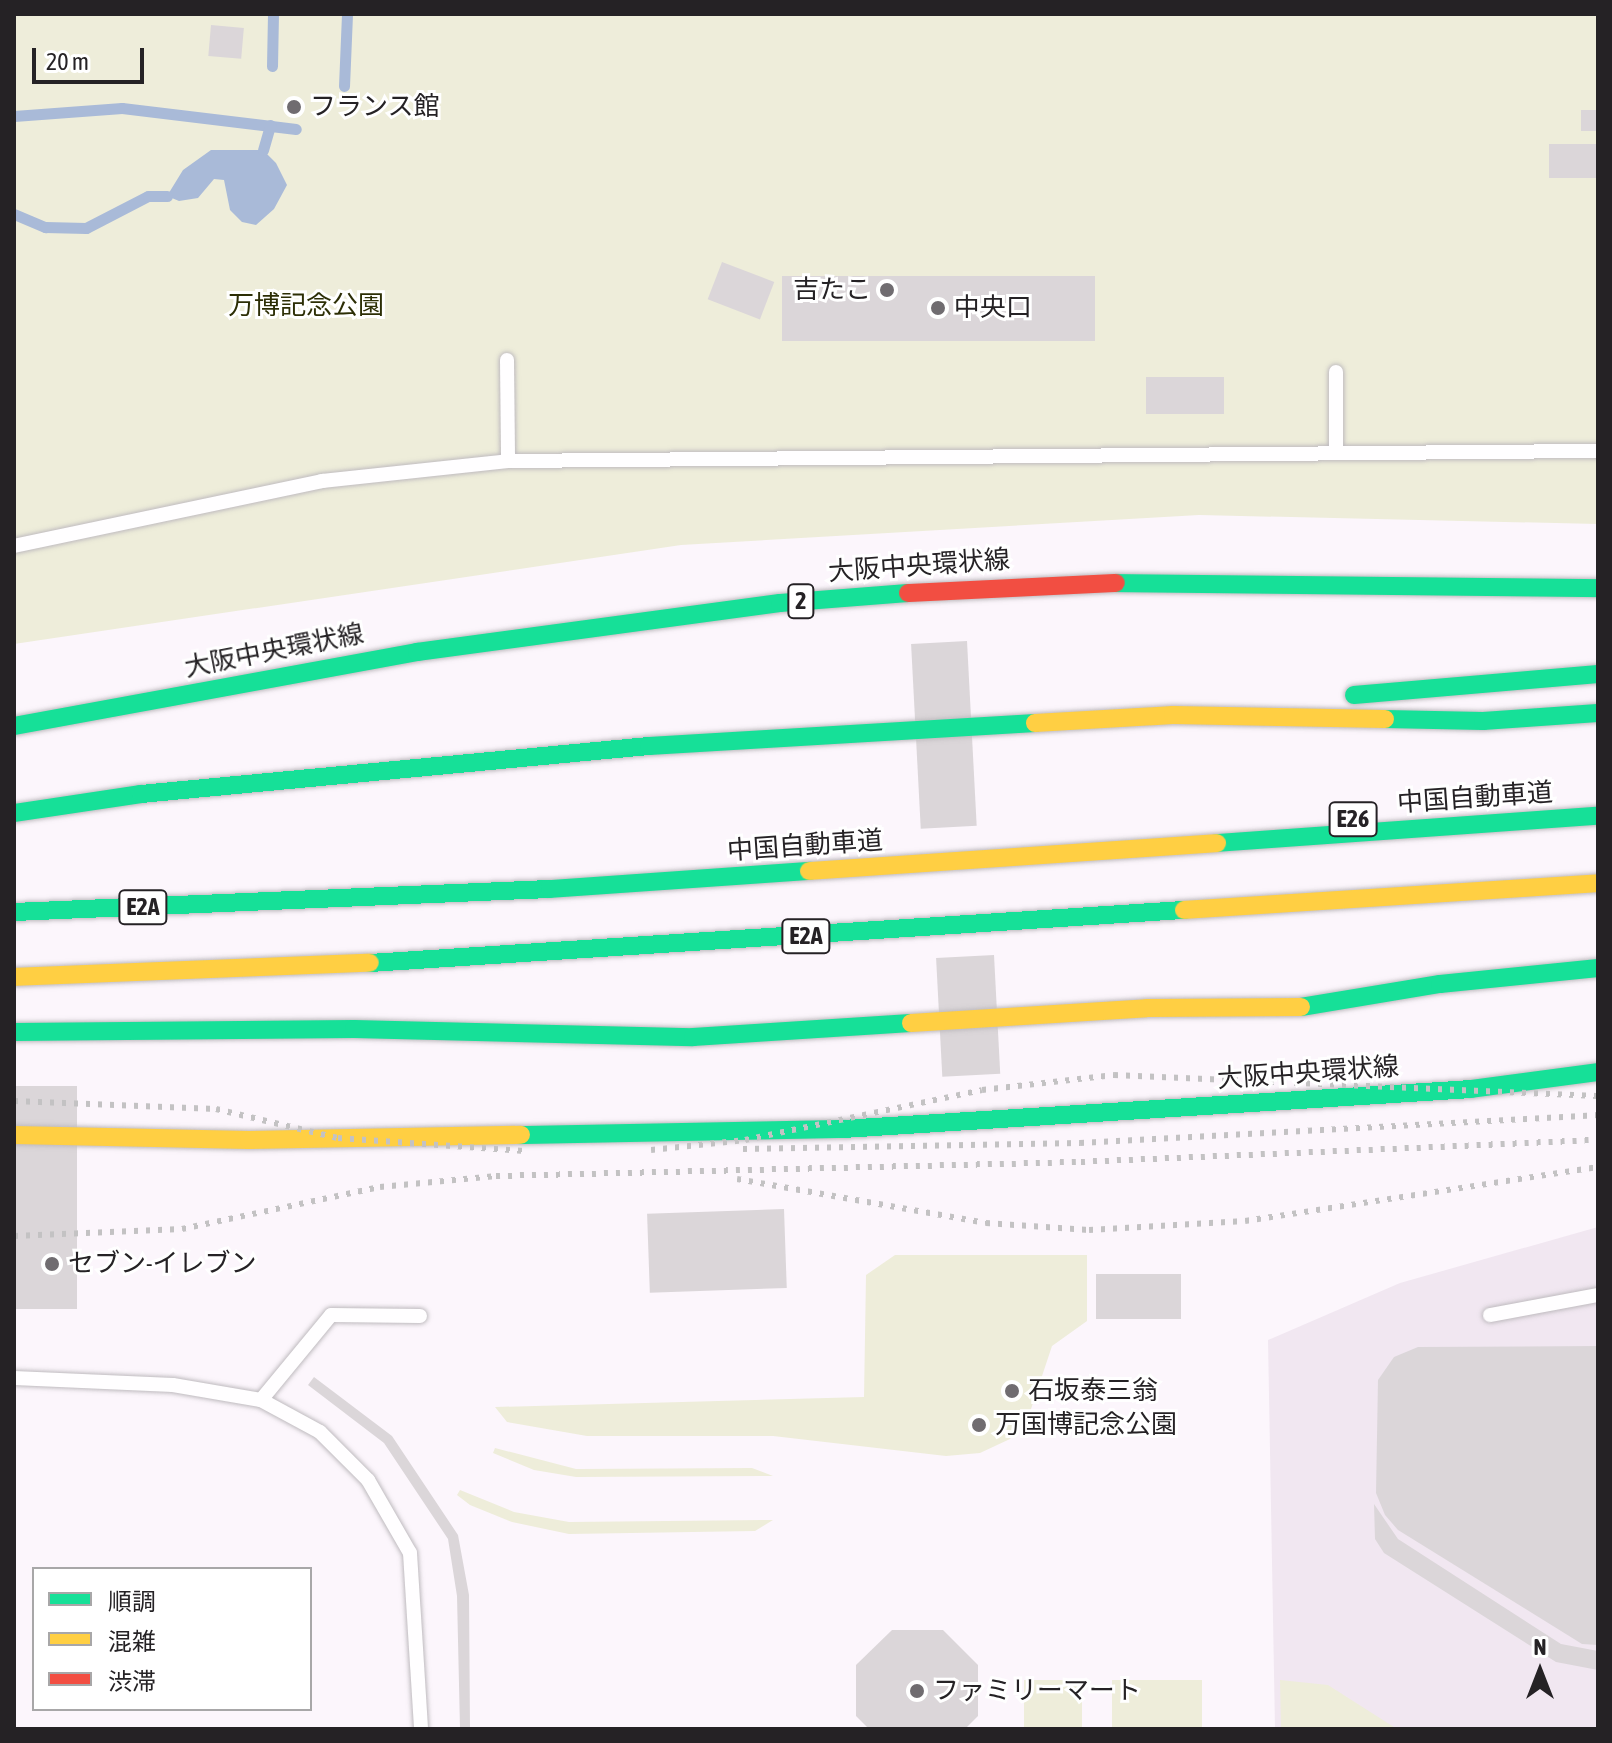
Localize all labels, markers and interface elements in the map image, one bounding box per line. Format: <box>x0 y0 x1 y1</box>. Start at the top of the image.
scale bar <box>36 32 148 82</box>
text: 20 m <box>46 48 89 75</box>
place label: フランス館 <box>310 91 440 123</box>
marker: フランス館 <box>285 98 303 116</box>
place label: 吉たこ <box>793 274 871 306</box>
marker: 吉たこ <box>878 281 896 299</box>
park label: 万博記念公園 <box>228 290 384 322</box>
place label: 中央口 <box>954 292 1032 324</box>
marker: 中央口 <box>929 299 947 317</box>
street label: 大阪中央環状線 <box>827 544 1011 588</box>
road number: 2 <box>787 581 815 621</box>
street label: 大阪中央環状線 <box>182 618 366 684</box>
street label: 中国自動車道 <box>1396 777 1554 819</box>
road number: E26 <box>1327 799 1379 839</box>
street label: 中国自動車道 <box>726 825 884 867</box>
road number: E2A <box>117 887 169 927</box>
road number: E2A <box>780 916 832 956</box>
street label: 大阪中央環状線 <box>1216 1051 1400 1095</box>
place label: セブン-イレブン <box>68 1248 256 1280</box>
marker: セブン-イレブン <box>43 1255 61 1273</box>
place label: 石坂泰三翁 <box>1028 1375 1158 1407</box>
marker: 石坂泰三翁 <box>1003 1382 1021 1400</box>
place label: 万国博記念公園 <box>995 1409 1177 1441</box>
marker: 万国博記念公園 <box>970 1416 988 1434</box>
legend <box>32 1567 312 1711</box>
text: 順調 <box>108 1588 156 1615</box>
text: 混雑 <box>108 1628 156 1655</box>
north arrow <box>1500 1631 1580 1711</box>
text: N <box>1534 1634 1546 1660</box>
text: 渋滞 <box>108 1668 156 1695</box>
place label: ファミリーマート <box>933 1675 1141 1707</box>
marker: ファミリーマート <box>908 1682 926 1700</box>

